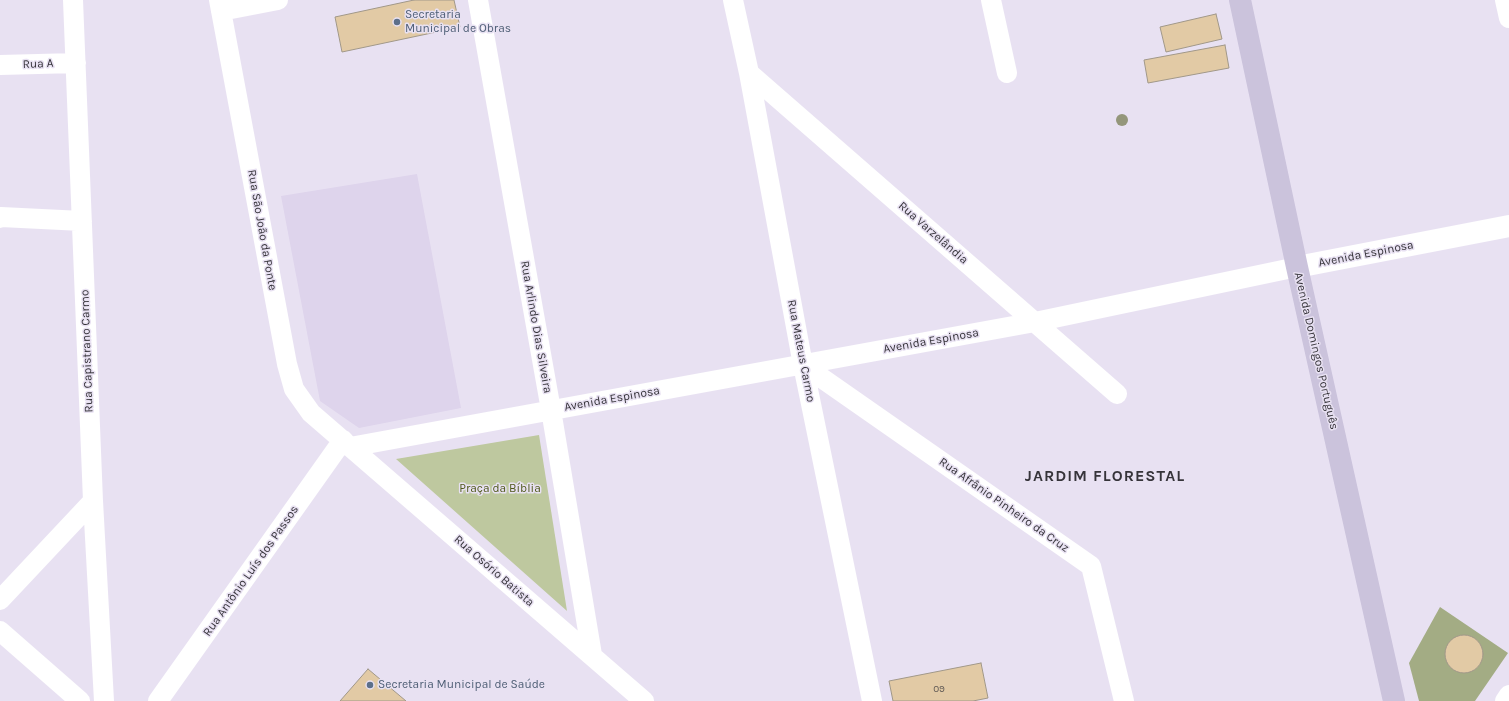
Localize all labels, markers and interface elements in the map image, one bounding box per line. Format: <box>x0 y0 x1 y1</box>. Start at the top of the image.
place label: Secretaria Municipal de Obras <box>405 8 511 36</box>
marker: Secretaria Municipal de Obras <box>392 17 402 27</box>
street label: Rua A <box>22 56 54 72</box>
street label: Rua São João da Ponte <box>244 168 280 292</box>
street label: Rua Varzelândia <box>895 199 971 267</box>
street label: Avenida Espinosa <box>1317 238 1415 270</box>
street label: Rua Arlindo Dias Silveira <box>517 260 555 394</box>
street label: Avenida Domingos Português <box>1291 271 1341 431</box>
street label: Rua Capistrano Carmo <box>78 289 96 413</box>
street label: Rua Mateus Carmo <box>784 299 818 403</box>
street label: Avenida Espinosa <box>882 326 980 356</box>
street label: Avenida Espinosa <box>563 384 661 414</box>
street label: Rua Afrânio Pinheiro da Cruz <box>936 455 1072 555</box>
district label: JARDIM FLORESTAL <box>1025 466 1185 486</box>
park label: Praça da Bíblia <box>459 482 541 496</box>
street label: Rua Antônio Luís dos Passos <box>200 503 302 639</box>
street label: Rua Osório Batista <box>451 532 537 610</box>
place label: Secretaria Municipal de Saúde <box>378 678 545 692</box>
marker: Secretaria Municipal de Saúde <box>365 680 375 690</box>
house number: 09 <box>933 683 945 695</box>

